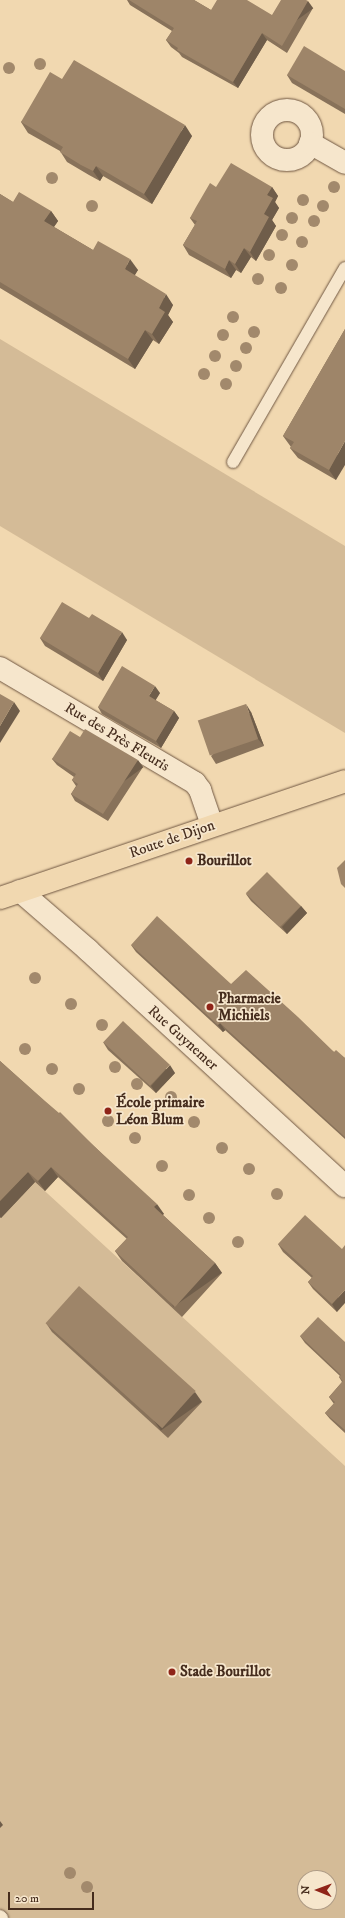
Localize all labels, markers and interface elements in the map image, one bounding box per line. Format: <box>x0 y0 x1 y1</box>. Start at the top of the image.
street label: Rue des Près Fleuris <box>61 699 173 775</box>
street label: Route de Dijon <box>127 816 217 862</box>
place label: Bourillot <box>197 852 252 870</box>
marker: Bourillot <box>184 856 194 866</box>
place label: Pharmacie Michiels <box>218 989 281 1024</box>
street label: Rue Guynemer <box>144 1002 222 1074</box>
marker: Pharmacie Michiels <box>205 1002 215 1012</box>
place label: École primaire Léon Blum <box>116 1093 204 1128</box>
marker: École primaire Léon Blum <box>103 1106 113 1116</box>
place label: Stade Bourillot <box>180 1663 270 1681</box>
marker: Stade Bourillot <box>167 1667 177 1677</box>
north arrow <box>297 1870 337 1910</box>
scale bar <box>10 1884 96 1910</box>
text: N <box>299 1885 313 1894</box>
text: 20 m <box>15 1891 39 1906</box>

